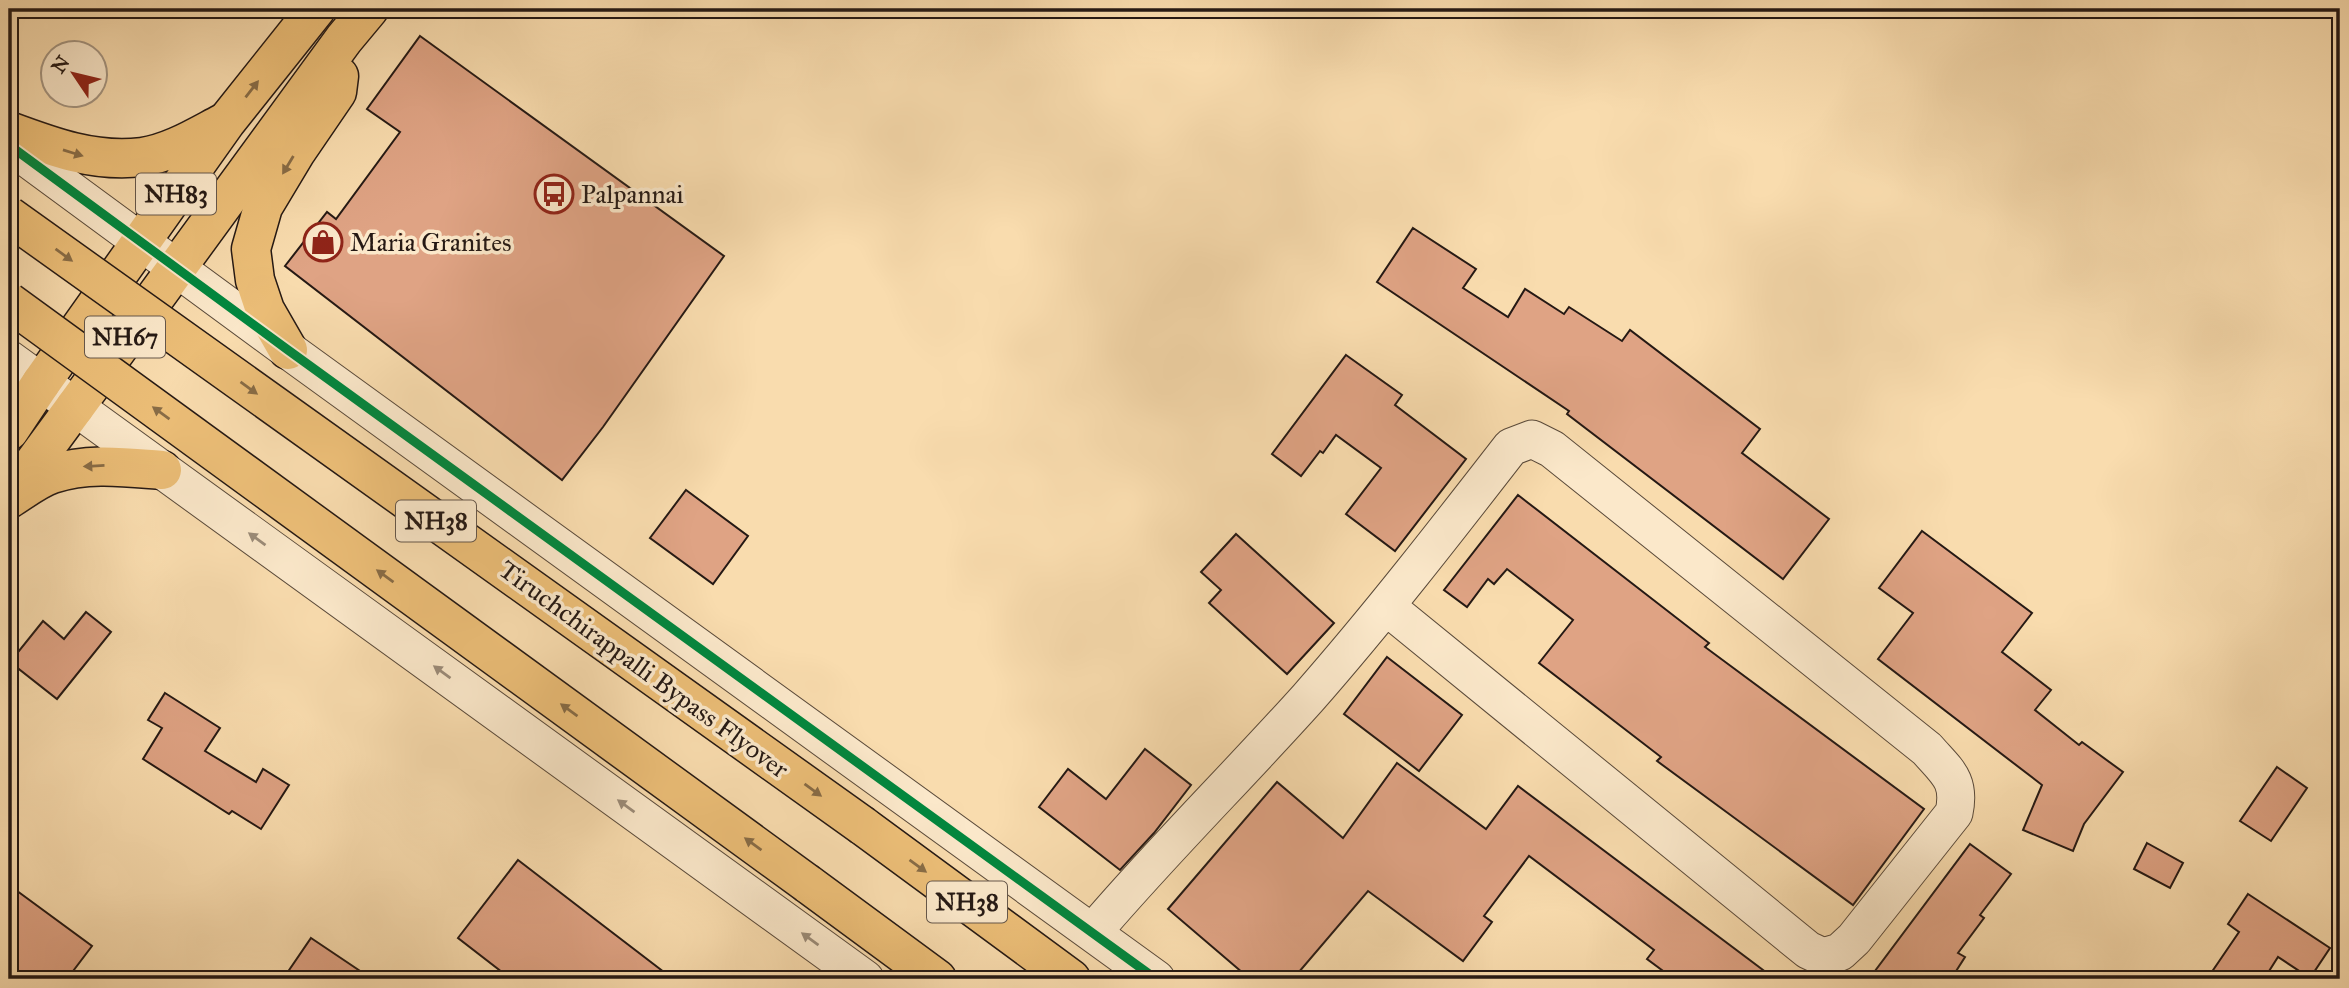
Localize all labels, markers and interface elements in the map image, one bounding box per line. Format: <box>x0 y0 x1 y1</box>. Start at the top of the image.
north arrow <box>38 38 108 108</box>
text: N <box>46 51 75 78</box>
one-way arrow <box>245 80 260 98</box>
one-way arrow <box>63 148 84 158</box>
one-way arrow <box>282 156 294 175</box>
bus stop icon: Palpannai <box>533 173 575 215</box>
road number: NH83 <box>136 174 216 214</box>
place label: Palpannai <box>581 178 684 210</box>
shop icon: Maria Granites <box>302 221 344 263</box>
place label: Maria Granites <box>350 226 512 258</box>
one-way arrow <box>55 248 73 262</box>
road number: NH67 <box>85 316 165 358</box>
one-way arrow <box>240 380 258 394</box>
one-way arrow <box>152 406 170 420</box>
one-way arrow <box>83 461 105 472</box>
road number: NH38 <box>396 500 476 542</box>
one-way arrow <box>248 532 267 546</box>
street label: Tiruchchirappalli Bypass Flyover <box>493 553 795 785</box>
one-way arrow <box>376 569 394 583</box>
one-way arrow <box>433 665 451 679</box>
one-way arrow <box>560 703 578 717</box>
one-way arrow <box>804 783 822 797</box>
one-way arrow <box>617 799 635 813</box>
one-way arrow <box>744 836 762 851</box>
one-way arrow <box>909 859 927 873</box>
road number: NH38 <box>927 882 1007 922</box>
one-way arrow <box>801 932 819 946</box>

